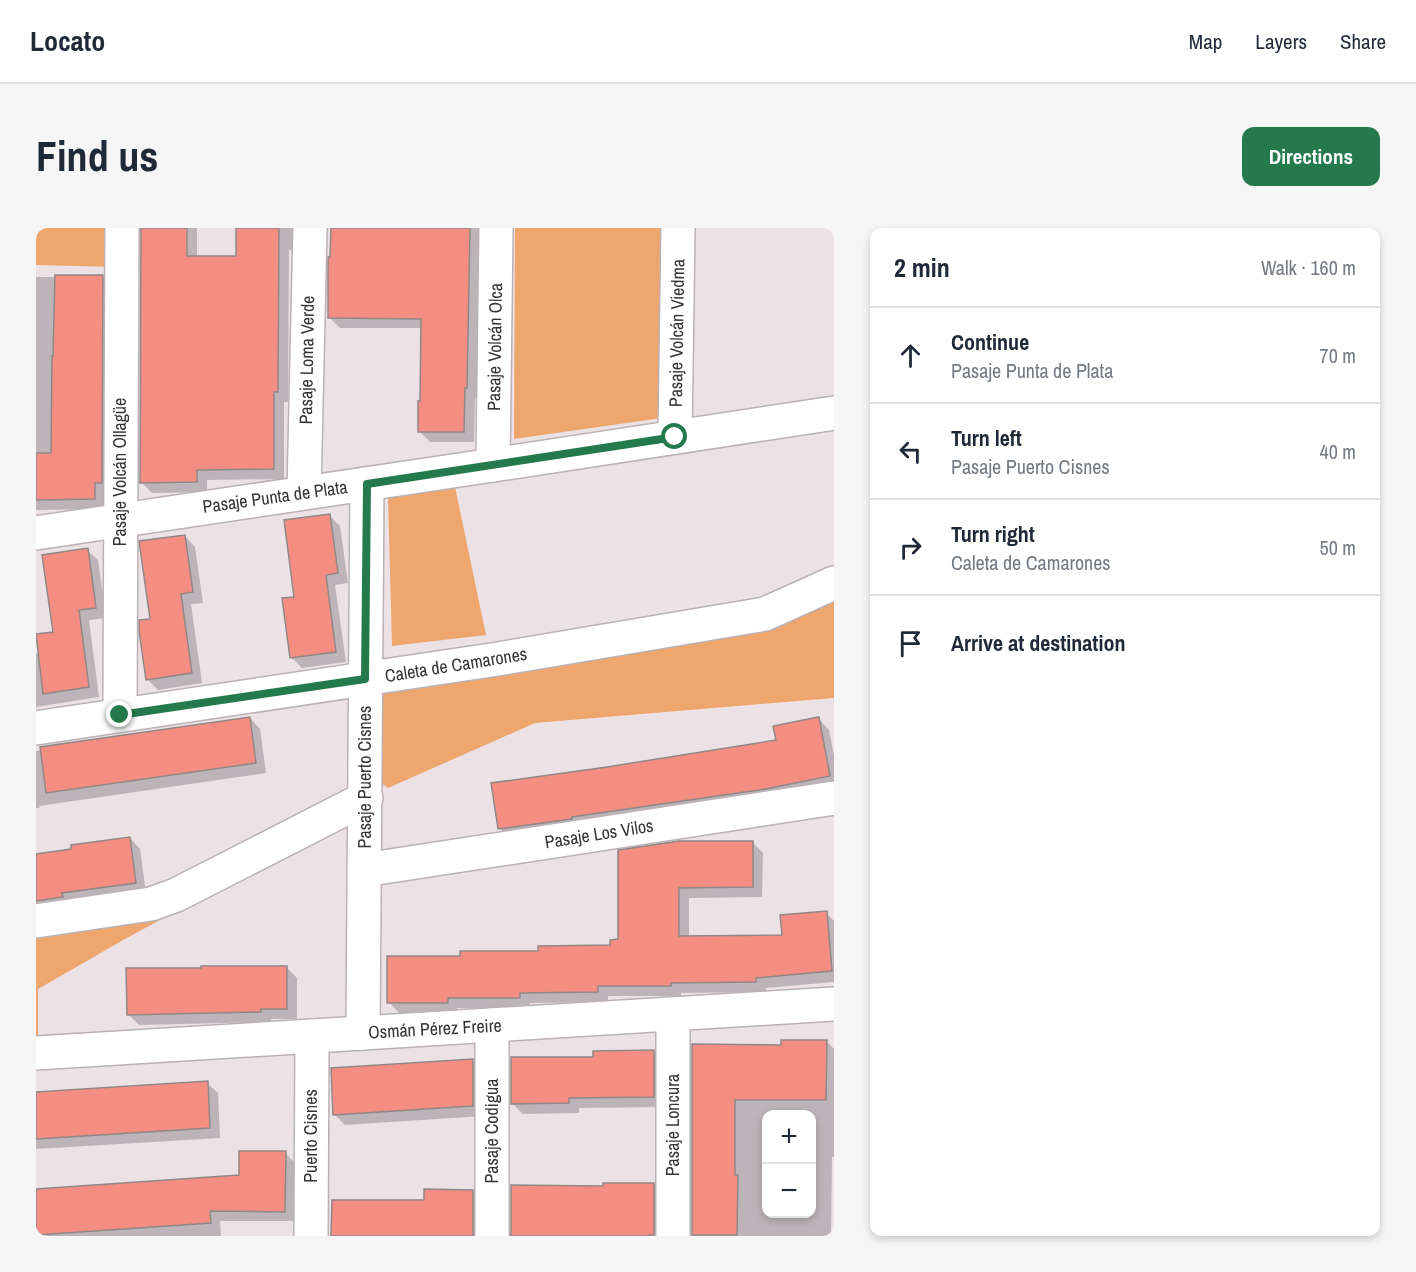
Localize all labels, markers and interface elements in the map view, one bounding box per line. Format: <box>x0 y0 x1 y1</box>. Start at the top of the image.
text: Locato <box>30 22 105 60</box>
text: Map <box>1189 27 1222 56</box>
text: Layers <box>1255 27 1307 56</box>
text: Share <box>1340 27 1386 56</box>
button: Directions <box>1242 127 1380 186</box>
text: Find us <box>36 128 158 184</box>
text: 2 min <box>894 250 950 285</box>
text: Walk · 160 m <box>1261 254 1356 281</box>
street label: Pasaje Volcán Viedma <box>663 259 690 407</box>
street label: Pasaje Volcán Olca <box>481 283 508 411</box>
street label: Pasaje Loma Verde <box>293 295 320 425</box>
text: Continue <box>951 327 1029 357</box>
icon: ahead <box>894 339 927 372</box>
text: 70 m <box>1320 342 1356 369</box>
text: Pasaje Punta de Plata <box>951 357 1113 384</box>
street label: Pasaje Volcán Ollagüe <box>107 398 132 546</box>
route start <box>661 423 687 449</box>
text: Turn left <box>951 423 1022 453</box>
icon: left <box>894 435 927 468</box>
text: 40 m <box>1320 438 1356 465</box>
text: Pasaje Puerto Cisnes <box>951 453 1110 480</box>
street label: Pasaje Punta de Plata <box>201 474 349 519</box>
text: Turn right <box>951 519 1035 549</box>
icon: right <box>894 531 927 564</box>
text: 50 m <box>1320 534 1356 561</box>
text: Caleta de Camarones <box>951 549 1111 576</box>
icon: arrive <box>894 627 927 660</box>
text: Arrive at destination <box>951 628 1125 658</box>
street label: Caleta de Camarones <box>383 641 529 688</box>
route end <box>106 701 132 727</box>
street label: Pasaje Puerto Cisnes <box>352 706 377 848</box>
street label: Pasaje Los Vilos <box>543 813 655 854</box>
street label: Osmán Pérez Freire <box>368 1013 502 1044</box>
street label: Pasaje Loncura <box>660 1074 685 1176</box>
street label: Pasaje Codigua <box>479 1078 504 1184</box>
street label: Puerto Cisnes <box>298 1089 323 1183</box>
map controls <box>762 1110 816 1218</box>
button: + <box>762 1110 816 1164</box>
button: − <box>762 1164 816 1218</box>

